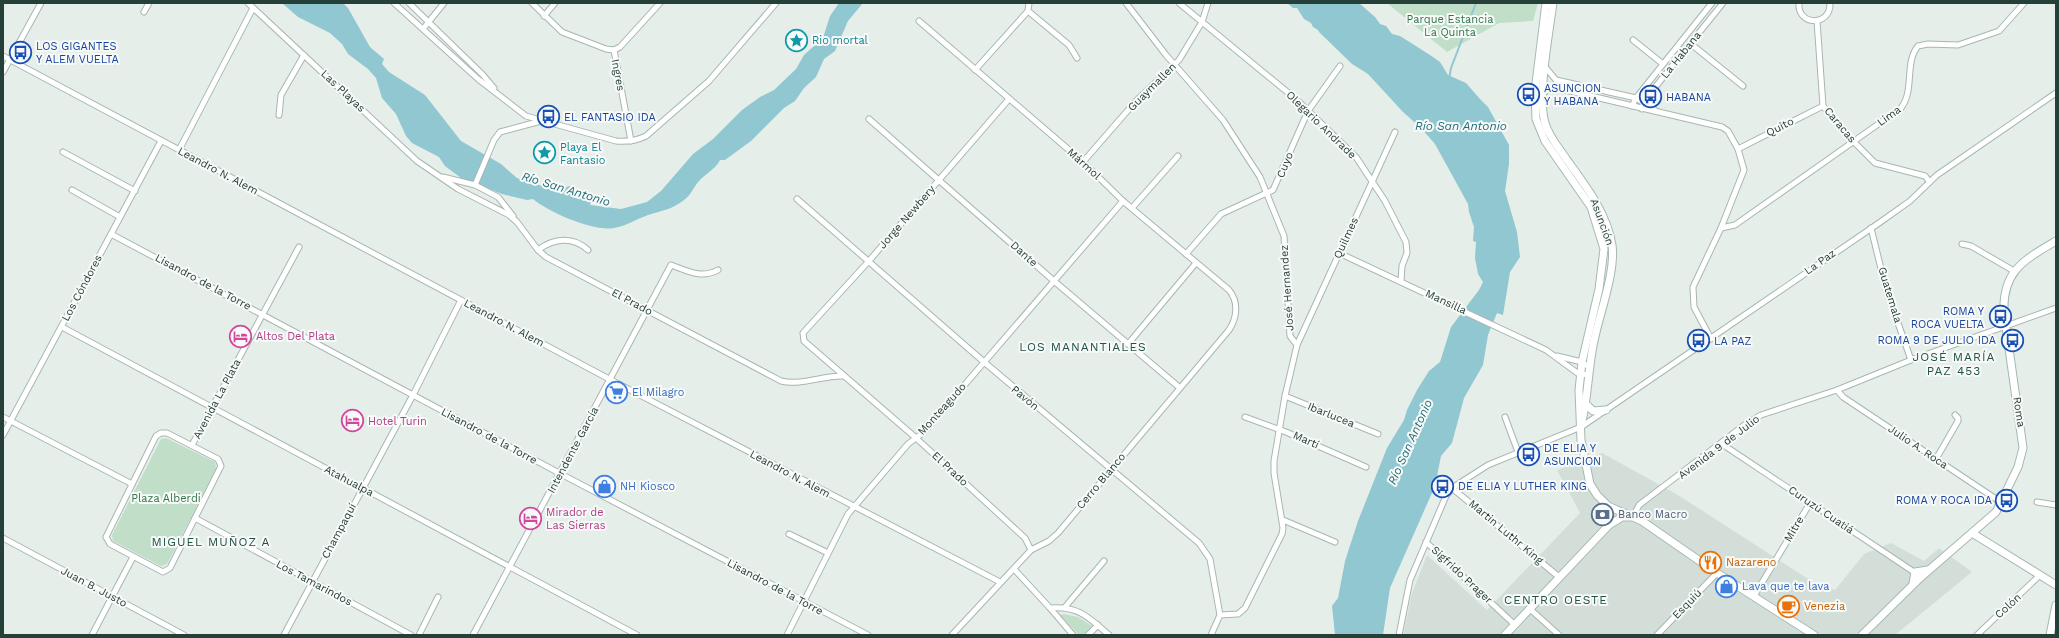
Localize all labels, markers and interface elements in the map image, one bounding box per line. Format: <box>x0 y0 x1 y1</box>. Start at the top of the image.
park label: Parque Estancia La Quinta <box>1407 13 1493 39</box>
place icon: Rio mortal <box>783 27 809 53</box>
street label: La Habana <box>1658 29 1704 81</box>
place label: Rio mortal <box>812 34 869 47</box>
bus stop icon: LOS GIGANTES Y ALEM VUELTA <box>7 39 33 65</box>
place label: LOS GIGANTES Y ALEM VUELTA <box>36 40 119 66</box>
street label: Ingres <box>609 58 628 92</box>
street label: Guaymallen <box>1125 60 1179 114</box>
street label: Las Playas <box>318 67 368 115</box>
bus stop icon: ASUNCION Y HABANA <box>1516 81 1542 107</box>
place label: ASUNCION Y HABANA <box>1544 82 1601 108</box>
bus stop icon: HABANA <box>1638 84 1664 110</box>
street label: Olegario Andrade <box>1283 88 1359 162</box>
place label: HABANA <box>1666 91 1711 104</box>
street label: Lima <box>1875 103 1903 129</box>
bus stop icon: EL FANTASIO IDA <box>536 104 562 130</box>
street label: Caracas <box>1821 105 1859 146</box>
place label: EL FANTASIO IDA <box>564 111 656 124</box>
street label: Quito <box>1764 115 1796 139</box>
water label: Río San Antonio <box>1415 119 1507 133</box>
place icon: Playa El Fantasio <box>531 140 557 166</box>
place label: Playa El Fantasio <box>560 141 605 167</box>
street label: Leandro N. Alem <box>176 144 260 198</box>
street label: Mármol <box>1065 146 1104 183</box>
street label: Cuyo <box>1274 150 1296 180</box>
water label: Río San Antonio <box>520 169 612 209</box>
street label: Jorge Newbery <box>876 182 938 251</box>
street label: Asunción <box>1587 197 1617 247</box>
street label: Quilmes <box>1331 215 1361 261</box>
street label: Dante <box>1008 239 1040 269</box>
street label: José Hernandez <box>1277 244 1296 332</box>
street label: La Paz <box>1802 247 1838 277</box>
street label: Lisandro de la Torre <box>153 251 253 313</box>
street label: Los Cóndores <box>59 252 105 323</box>
street label: Guatemala <box>1875 265 1905 325</box>
street label: El Prado <box>609 286 655 318</box>
street label: Mansilla <box>1423 287 1469 317</box>
street label: Leandro N. Alem <box>462 296 546 350</box>
bus stop icon: ROMA Y ROCA VUELTA <box>1987 304 2013 330</box>
place label: ROMA Y ROCA VUELTA <box>1911 305 1985 331</box>
hotel icon: Altos Del Plata <box>228 323 254 349</box>
bus stop icon: ROMA 9 DE JULIO IDA <box>1999 327 2025 353</box>
bus stop icon: LA PAZ <box>1686 328 1712 354</box>
place label: Altos Del Plata <box>256 330 335 343</box>
place label: ROMA 9 DE JULIO IDA <box>1878 334 1996 347</box>
place label: LA PAZ <box>1714 335 1752 348</box>
district label: LOS MANANTIALES <box>1019 340 1147 354</box>
district label: JOSÉ MARÍA PAZ 453 <box>1913 350 1995 378</box>
street label: Avenida La Plata <box>190 357 244 441</box>
supermarket icon: El Milagro <box>603 379 629 405</box>
street label: Monteagudo <box>915 380 969 438</box>
street label: Pavón <box>1009 383 1041 413</box>
place label: El Milagro <box>632 386 684 399</box>
street label: Roma <box>2010 396 2028 428</box>
water label: Río San Antonio <box>1385 397 1435 487</box>
street label: Ibarlucea <box>1306 400 1356 430</box>
street label: Intendente García <box>545 404 601 496</box>
street label: Lisandro de la Torre <box>439 405 539 467</box>
hotel icon: Hotel Turin <box>339 408 365 434</box>
street label: Avenida 9 de Julio <box>1676 412 1762 482</box>
place label: Hotel Turin <box>368 415 427 428</box>
street label: Julio A. Roca <box>1886 422 1950 472</box>
street label: Martí <box>1291 429 1321 452</box>
bus stop icon: DE ELIA Y ASUNCION <box>1516 441 1542 467</box>
place label: DE ELIA Y ASUNCION <box>1544 442 1601 468</box>
street label: Leandro N. Alem <box>748 447 832 501</box>
street label: El Prado <box>929 449 971 489</box>
street label: Cerro Blanco <box>1074 450 1128 512</box>
street label: Atahualpa <box>322 463 376 499</box>
shop icon: NH Kiosco <box>591 473 617 499</box>
bus stop icon: DE ELIA Y LUTHER KING <box>1429 473 1455 499</box>
place label: NH Kiosco <box>620 480 675 493</box>
place label: DE ELIA Y LUTHER KING <box>1458 480 1587 493</box>
street label: Curuzú Cuatiá <box>1786 483 1856 537</box>
bus stop icon: ROMA Y ROCA IDA <box>1994 487 2020 513</box>
park label: Plaza Alberdi <box>131 492 201 505</box>
place label: ROMA Y ROCA IDA <box>1896 494 1992 507</box>
street label: Martin Luthr King <box>1466 497 1546 567</box>
street label: Champaquí <box>319 501 359 561</box>
bank icon: Banco Macro <box>1589 501 1615 527</box>
hotel icon: Mirador de Las Sierras <box>517 505 543 531</box>
place label: Mirador de Las Sierras <box>546 506 606 532</box>
place label: Banco Macro <box>1618 508 1687 521</box>
street label: Mitre <box>1781 514 1807 544</box>
district label: MIGUEL MUÑOZ A <box>151 535 271 549</box>
street label: Sigfrido Prager <box>1429 543 1496 607</box>
restaurant icon: Nazareno <box>1698 549 1724 575</box>
street label: Lisandro de la Torre <box>725 556 825 618</box>
place label: Nazareno <box>1726 556 1776 569</box>
street label: Los Tamarindos <box>274 557 354 609</box>
street label: Juan B. Justo <box>59 564 129 610</box>
shop icon: Lava que te lava <box>1714 573 1740 599</box>
place label: Lava que te lava <box>1742 580 1829 593</box>
street label: Esquiú <box>1670 586 1704 622</box>
street label: Colón <box>1992 591 2024 621</box>
district label: CENTRO OESTE <box>1504 593 1608 607</box>
cafe icon: Venezia <box>1776 593 1802 619</box>
place label: Venezia <box>1804 600 1845 613</box>

